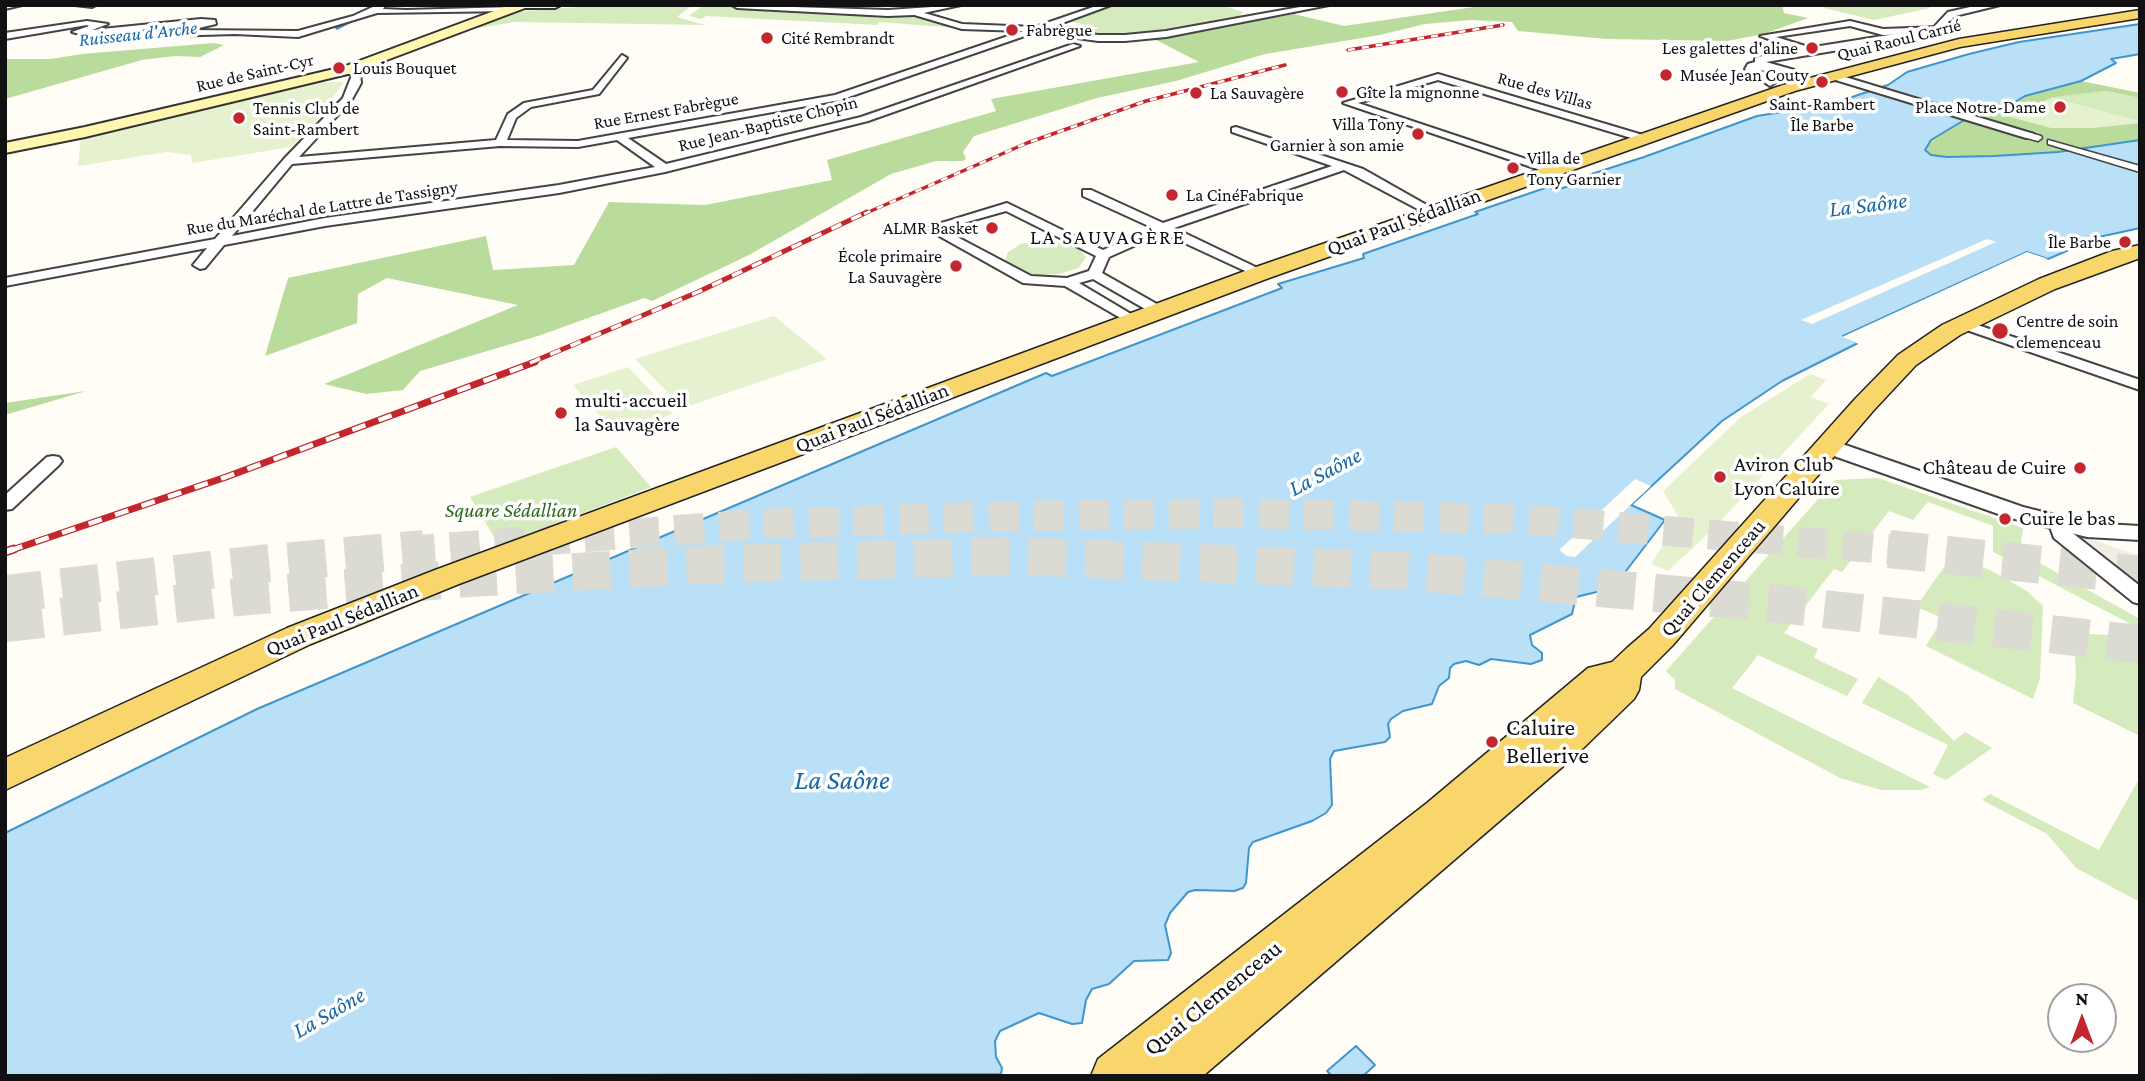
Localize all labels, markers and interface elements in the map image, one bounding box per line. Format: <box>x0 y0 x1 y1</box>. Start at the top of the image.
street label: Quai Raoul Carrié <box>1835 14 1963 66</box>
water label: Ruisseau d'Arche <box>78 16 198 52</box>
place label: Fabrègue <box>1026 19 1092 41</box>
marker: Fabrègue <box>1004 22 1020 38</box>
place label: Cité Rembrandt <box>781 27 894 49</box>
marker: Cité Rembrandt <box>759 30 775 46</box>
place label: Les galettes d'aline <box>1662 37 1798 59</box>
marker: Les galettes d'aline <box>1804 40 1820 56</box>
street label: Rue de Saint-Cyr <box>194 49 316 97</box>
place label: Louis Bouquet <box>353 57 457 79</box>
marker: Louis Bouquet <box>331 60 347 76</box>
place label: Musée Jean Couty <box>1680 64 1808 86</box>
street label: Rue des Villas <box>1495 67 1595 115</box>
marker: Musée Jean Couty <box>1658 67 1674 83</box>
marker: Saint-Rambert Île Barbe <box>1814 74 1830 90</box>
place label: Gîte la mignonne <box>1356 81 1479 103</box>
place label: La Sauvagère <box>1210 82 1304 104</box>
marker: Gîte la mignonne <box>1334 84 1350 100</box>
marker: La Sauvagère <box>1188 85 1204 101</box>
street label: Rue Ernest Fabrègue <box>592 88 740 134</box>
street label: Rue Jean-Baptiste Chopin <box>676 91 860 157</box>
place label: Saint-Rambert Île Barbe <box>1769 93 1875 136</box>
place label: Place Notre-Dame <box>1915 96 2046 118</box>
place label: Tennis Club de Saint-Rambert <box>253 97 359 140</box>
marker: Place Notre-Dame <box>2052 99 2068 115</box>
marker: Tennis Club de Saint-Rambert <box>231 110 247 126</box>
place label: Villa Tony Garnier à son amie <box>1270 113 1404 156</box>
marker: Villa Tony Garnier à son amie <box>1410 126 1426 142</box>
place label: Villa de Tony Garnier <box>1527 147 1621 190</box>
marker: Villa de Tony Garnier <box>1505 160 1521 176</box>
street label: Rue du Maréchal de Lattre de Tassigny <box>185 176 459 240</box>
street label: Quai Paul Sédallian <box>1323 182 1485 262</box>
place label: La CinéFabrique <box>1186 184 1303 206</box>
marker: La CinéFabrique <box>1164 187 1180 203</box>
water label: La Saône <box>1827 187 1909 223</box>
place label: ALMR Basket <box>883 217 978 239</box>
marker: ALMR Basket <box>984 220 1000 236</box>
district label: LA SAUVAGÈRE <box>1031 225 1185 251</box>
place label: Île Barbe <box>2048 231 2111 253</box>
marker: Île Barbe <box>2117 234 2133 250</box>
place label: École primaire La Sauvagère <box>838 245 942 288</box>
marker: École primaire La Sauvagère <box>948 258 964 274</box>
place label: Centre de soin clemenceau <box>2016 310 2118 352</box>
marker: Centre de soin clemenceau <box>1990 321 2010 341</box>
street label: Quai Paul Sédallian <box>792 377 952 459</box>
place label: multi-accueil la Sauvagère <box>575 388 687 438</box>
marker: multi-accueil la Sauvagère <box>553 405 569 421</box>
water label: La Saône <box>1284 441 1366 503</box>
place label: Aviron Club Lyon Caluire <box>1734 452 1840 502</box>
place label: Château de Cuire <box>1922 455 2066 481</box>
marker: Château de Cuire <box>2072 460 2088 476</box>
marker: Aviron Club Lyon Caluire <box>1712 469 1728 485</box>
park label: Square Sédallian <box>445 498 577 524</box>
place label: Cuire le bas <box>2019 506 2116 532</box>
marker: Cuire le bas <box>1997 511 2013 527</box>
street label: Quai Clemenceau <box>1655 514 1771 642</box>
street label: Quai Paul Sédallian <box>262 578 422 662</box>
place label: Caluire Bellerive <box>1506 714 1589 770</box>
marker: Caluire Bellerive <box>1484 734 1500 750</box>
water label: La Saône <box>794 763 890 797</box>
street label: Quai Clemenceau <box>1138 934 1288 1062</box>
water label: La Saône <box>288 981 370 1045</box>
north arrow <box>2047 983 2117 1053</box>
text: N <box>2076 988 2088 1009</box>

